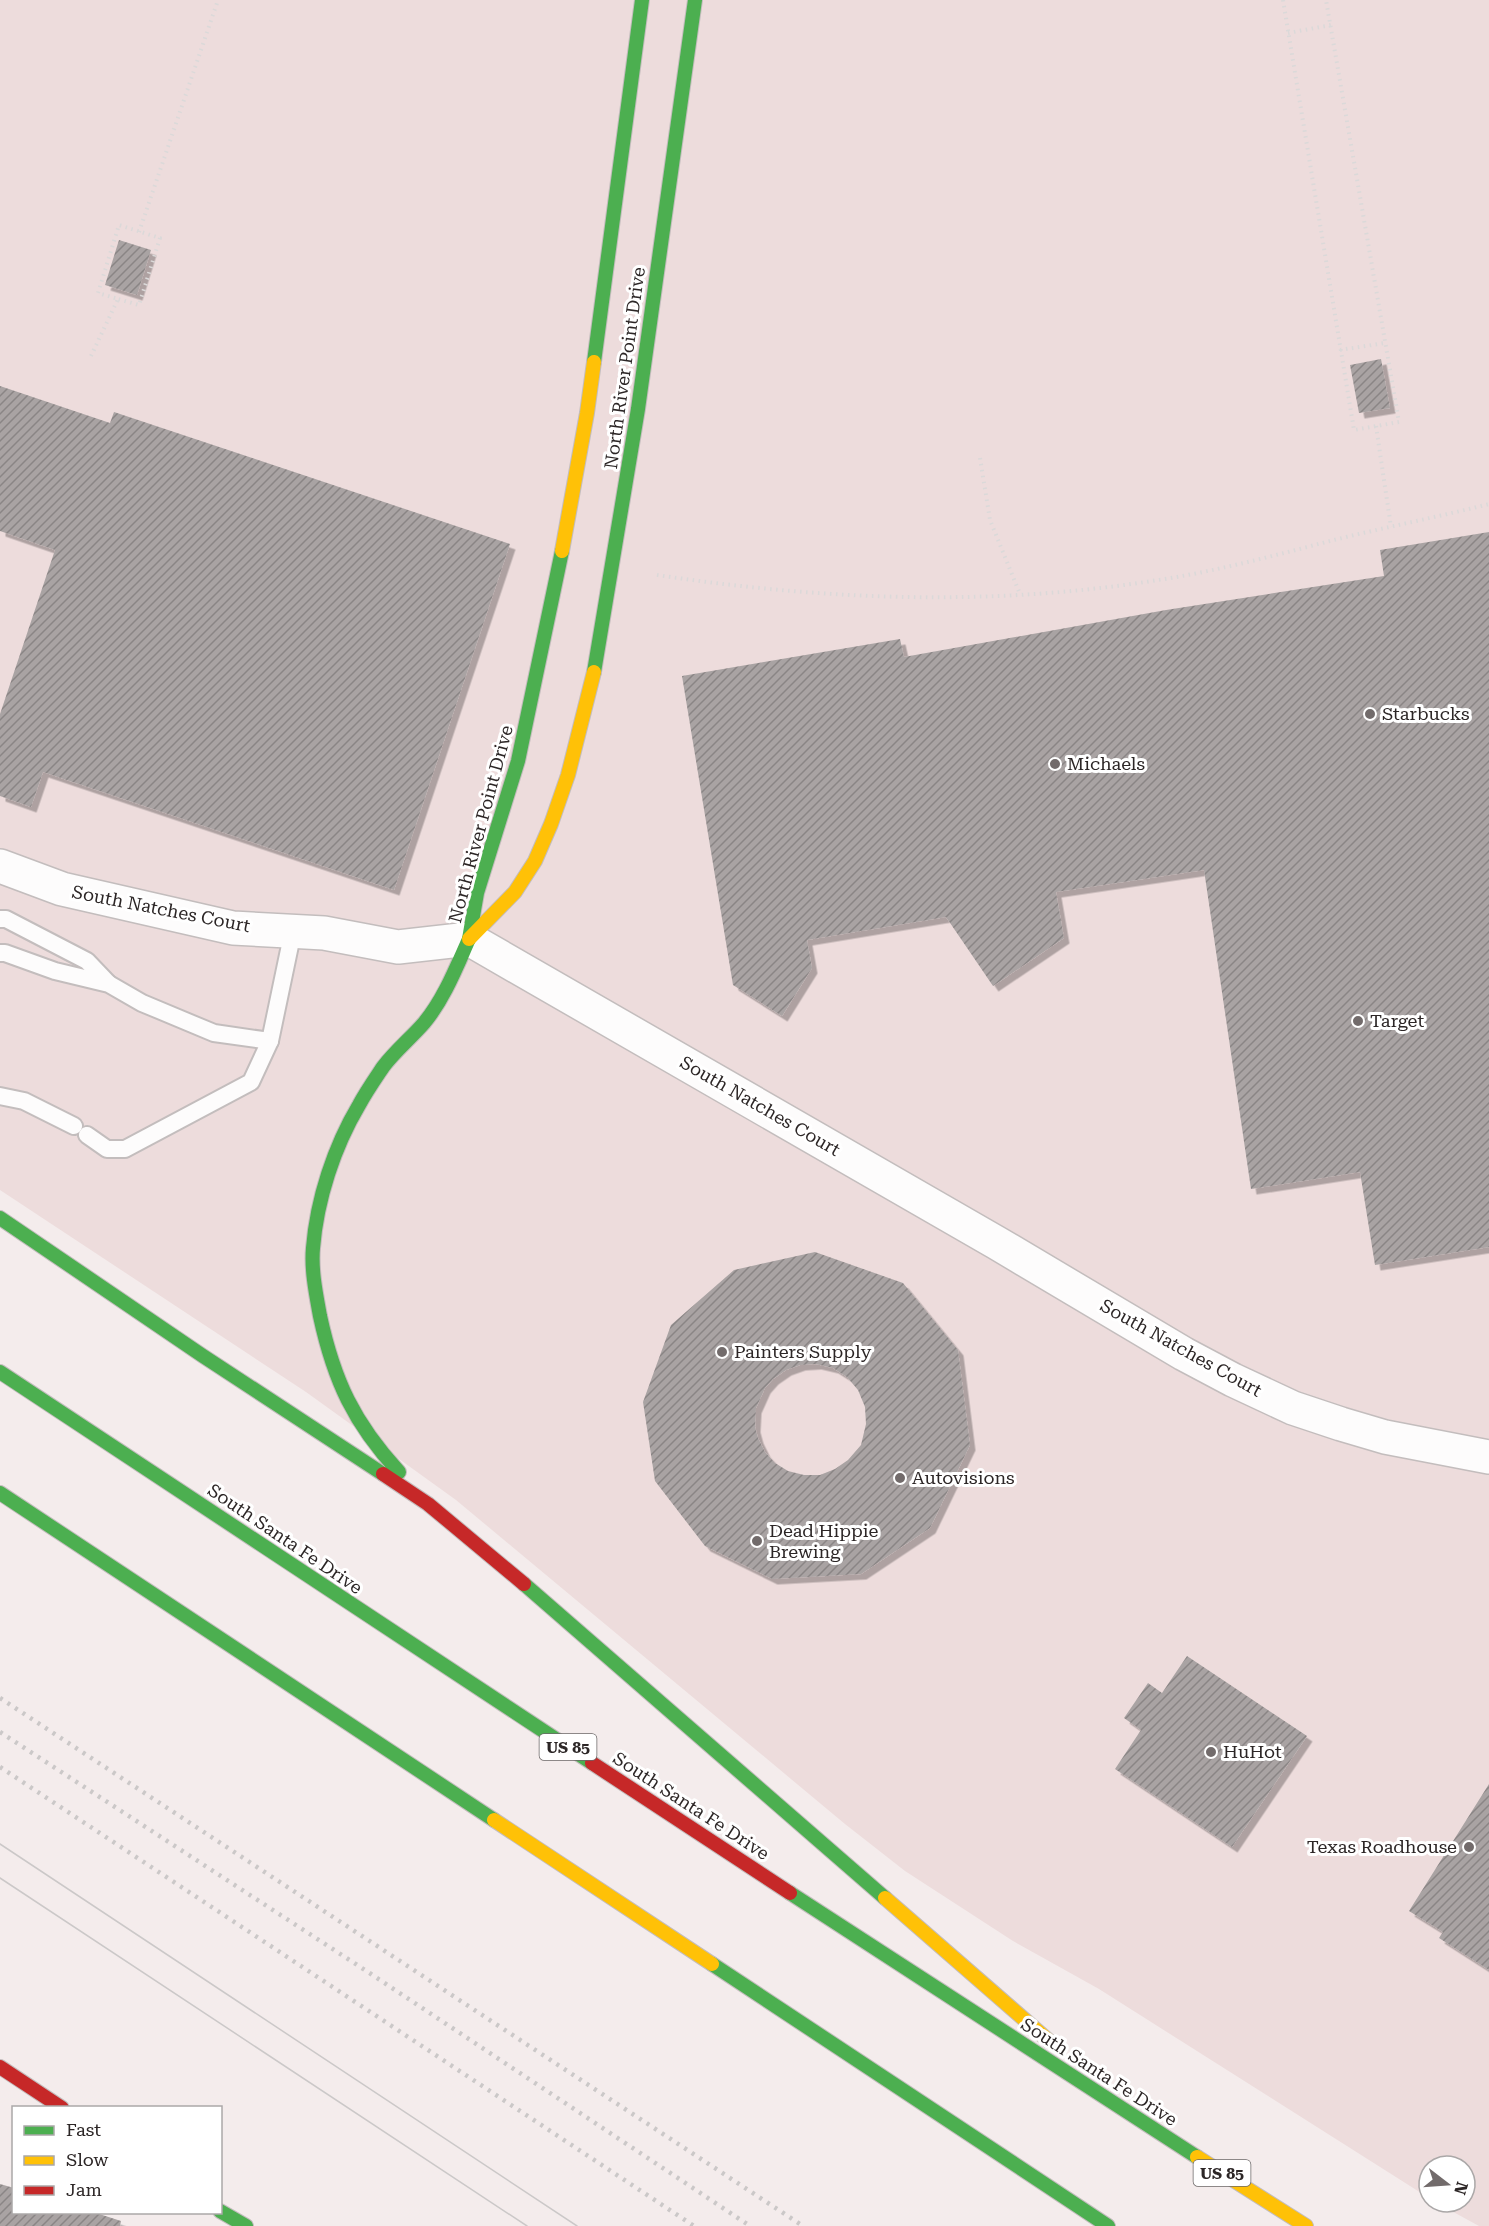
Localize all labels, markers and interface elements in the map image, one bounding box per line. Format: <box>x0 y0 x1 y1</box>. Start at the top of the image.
street label: North River Point Drive <box>600 265 649 470</box>
place label: Starbucks <box>1382 703 1470 724</box>
marker: Starbucks <box>1363 707 1377 721</box>
street label: North River Point Drive <box>444 723 517 925</box>
place label: Michaels <box>1067 753 1145 774</box>
marker: Michaels <box>1048 757 1062 771</box>
street label: South Natches Court <box>70 881 252 936</box>
place label: Target <box>1370 1010 1424 1031</box>
marker: Target <box>1351 1014 1365 1028</box>
street label: South Natches Court <box>677 1051 844 1160</box>
street label: South Natches Court <box>1097 1294 1266 1401</box>
place label: Painters Supply <box>734 1341 872 1362</box>
marker: Painters Supply <box>715 1345 729 1359</box>
place label: Autovisions <box>912 1467 1015 1488</box>
marker: Autovisions <box>893 1471 907 1485</box>
street label: South Santa Fe Drive <box>204 1479 367 1598</box>
place label: Dead Hippie Brewing <box>769 1520 878 1562</box>
marker: Dead Hippie Brewing <box>750 1534 764 1548</box>
road number: US 85 <box>540 1734 596 1760</box>
place label: HuHot <box>1223 1741 1282 1762</box>
marker: HuHot <box>1204 1745 1218 1759</box>
street label: South Santa Fe Drive <box>609 1747 773 1864</box>
place label: Texas Roadhouse <box>1307 1836 1457 1857</box>
marker: Texas Roadhouse <box>1462 1840 1476 1854</box>
street label: South Santa Fe Drive <box>1017 2013 1181 2130</box>
legend <box>12 2106 222 2214</box>
text: Fast <box>66 2119 101 2140</box>
text: Slow <box>66 2149 108 2170</box>
north arrow <box>1417 2154 1477 2214</box>
road number: US 85 <box>1194 2160 1250 2186</box>
text: Jam <box>66 2179 102 2200</box>
text: N <box>1450 2180 1472 2197</box>

